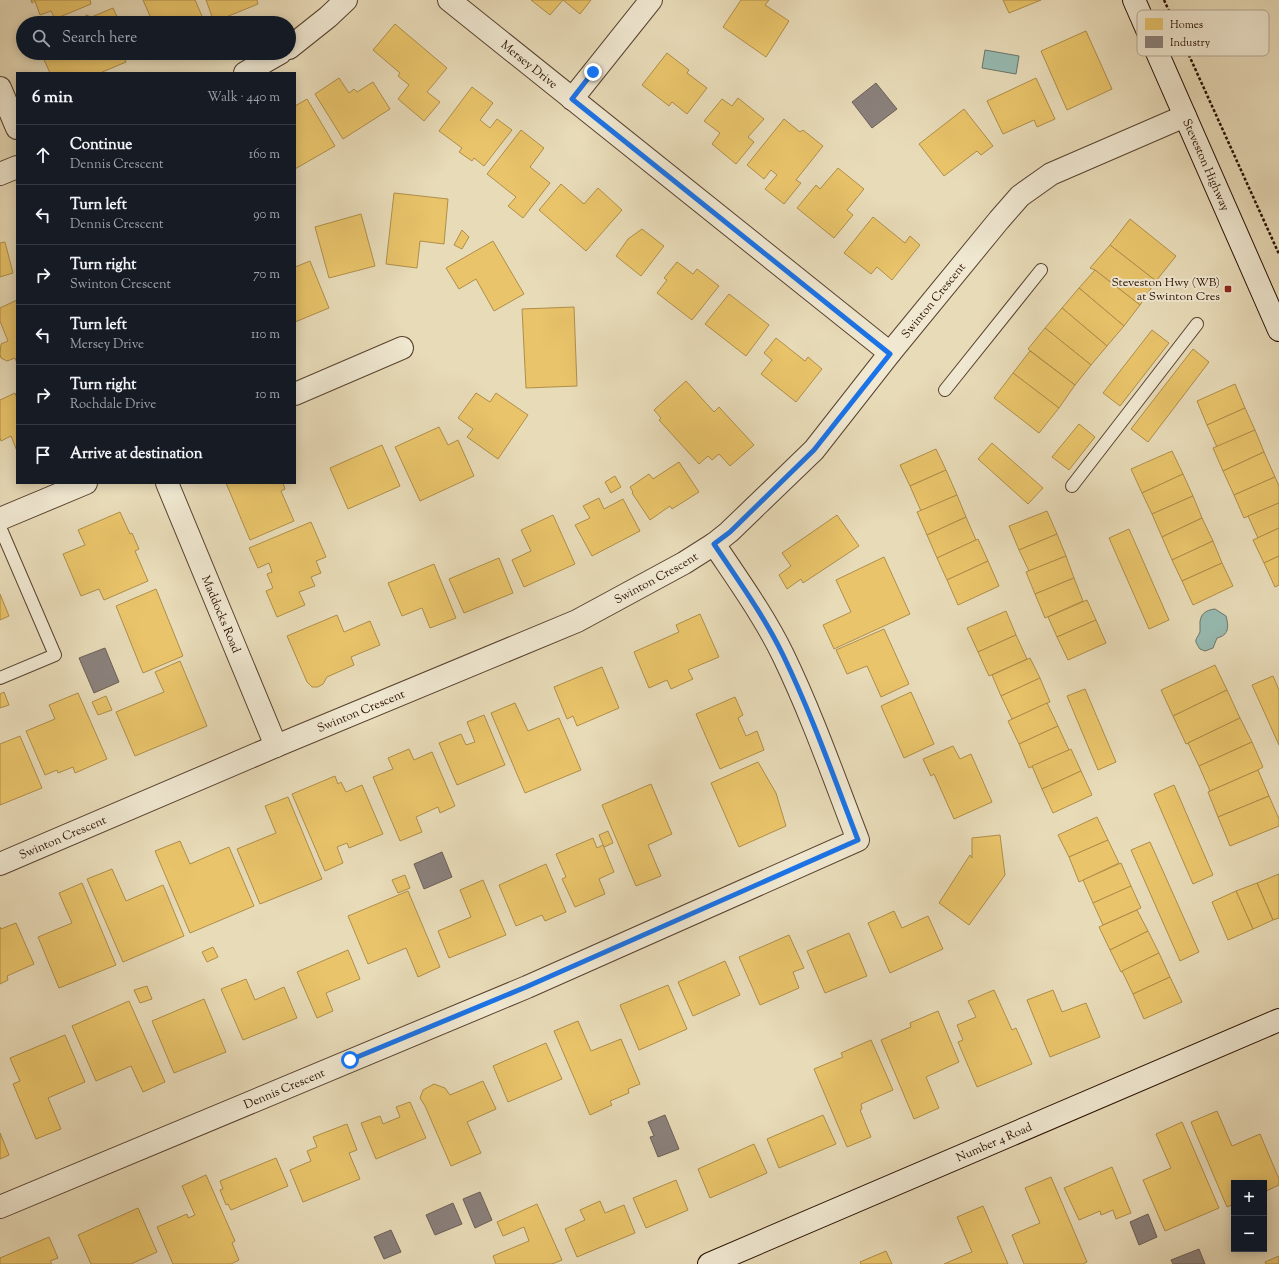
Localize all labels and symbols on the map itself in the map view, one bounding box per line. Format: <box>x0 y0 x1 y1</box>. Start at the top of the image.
legend <box>1137 10 1269 56</box>
text: Homes <box>1170 17 1203 33</box>
text: Industry <box>1170 35 1211 51</box>
street label: Mersey Drive <box>496 37 561 94</box>
route end <box>584 63 602 81</box>
street label: Steveston Highway <box>1177 116 1234 214</box>
street label: Swinton Crescent <box>897 259 971 343</box>
place label: Steveston Hwy (WB) at Swinton Cres <box>1111 274 1220 306</box>
marker: Steveston Hwy (WB) at Swinton Cres <box>1223 284 1233 294</box>
street label: Swinton Crescent <box>611 548 702 609</box>
street label: Maddocks Road <box>196 573 245 656</box>
street label: Swinton Crescent <box>315 685 408 738</box>
street label: Swinton Crescent <box>16 812 109 865</box>
route start <box>341 1051 359 1069</box>
street label: Dennis Crescent <box>241 1064 328 1114</box>
street label: Number 4 Road <box>954 1119 1035 1167</box>

